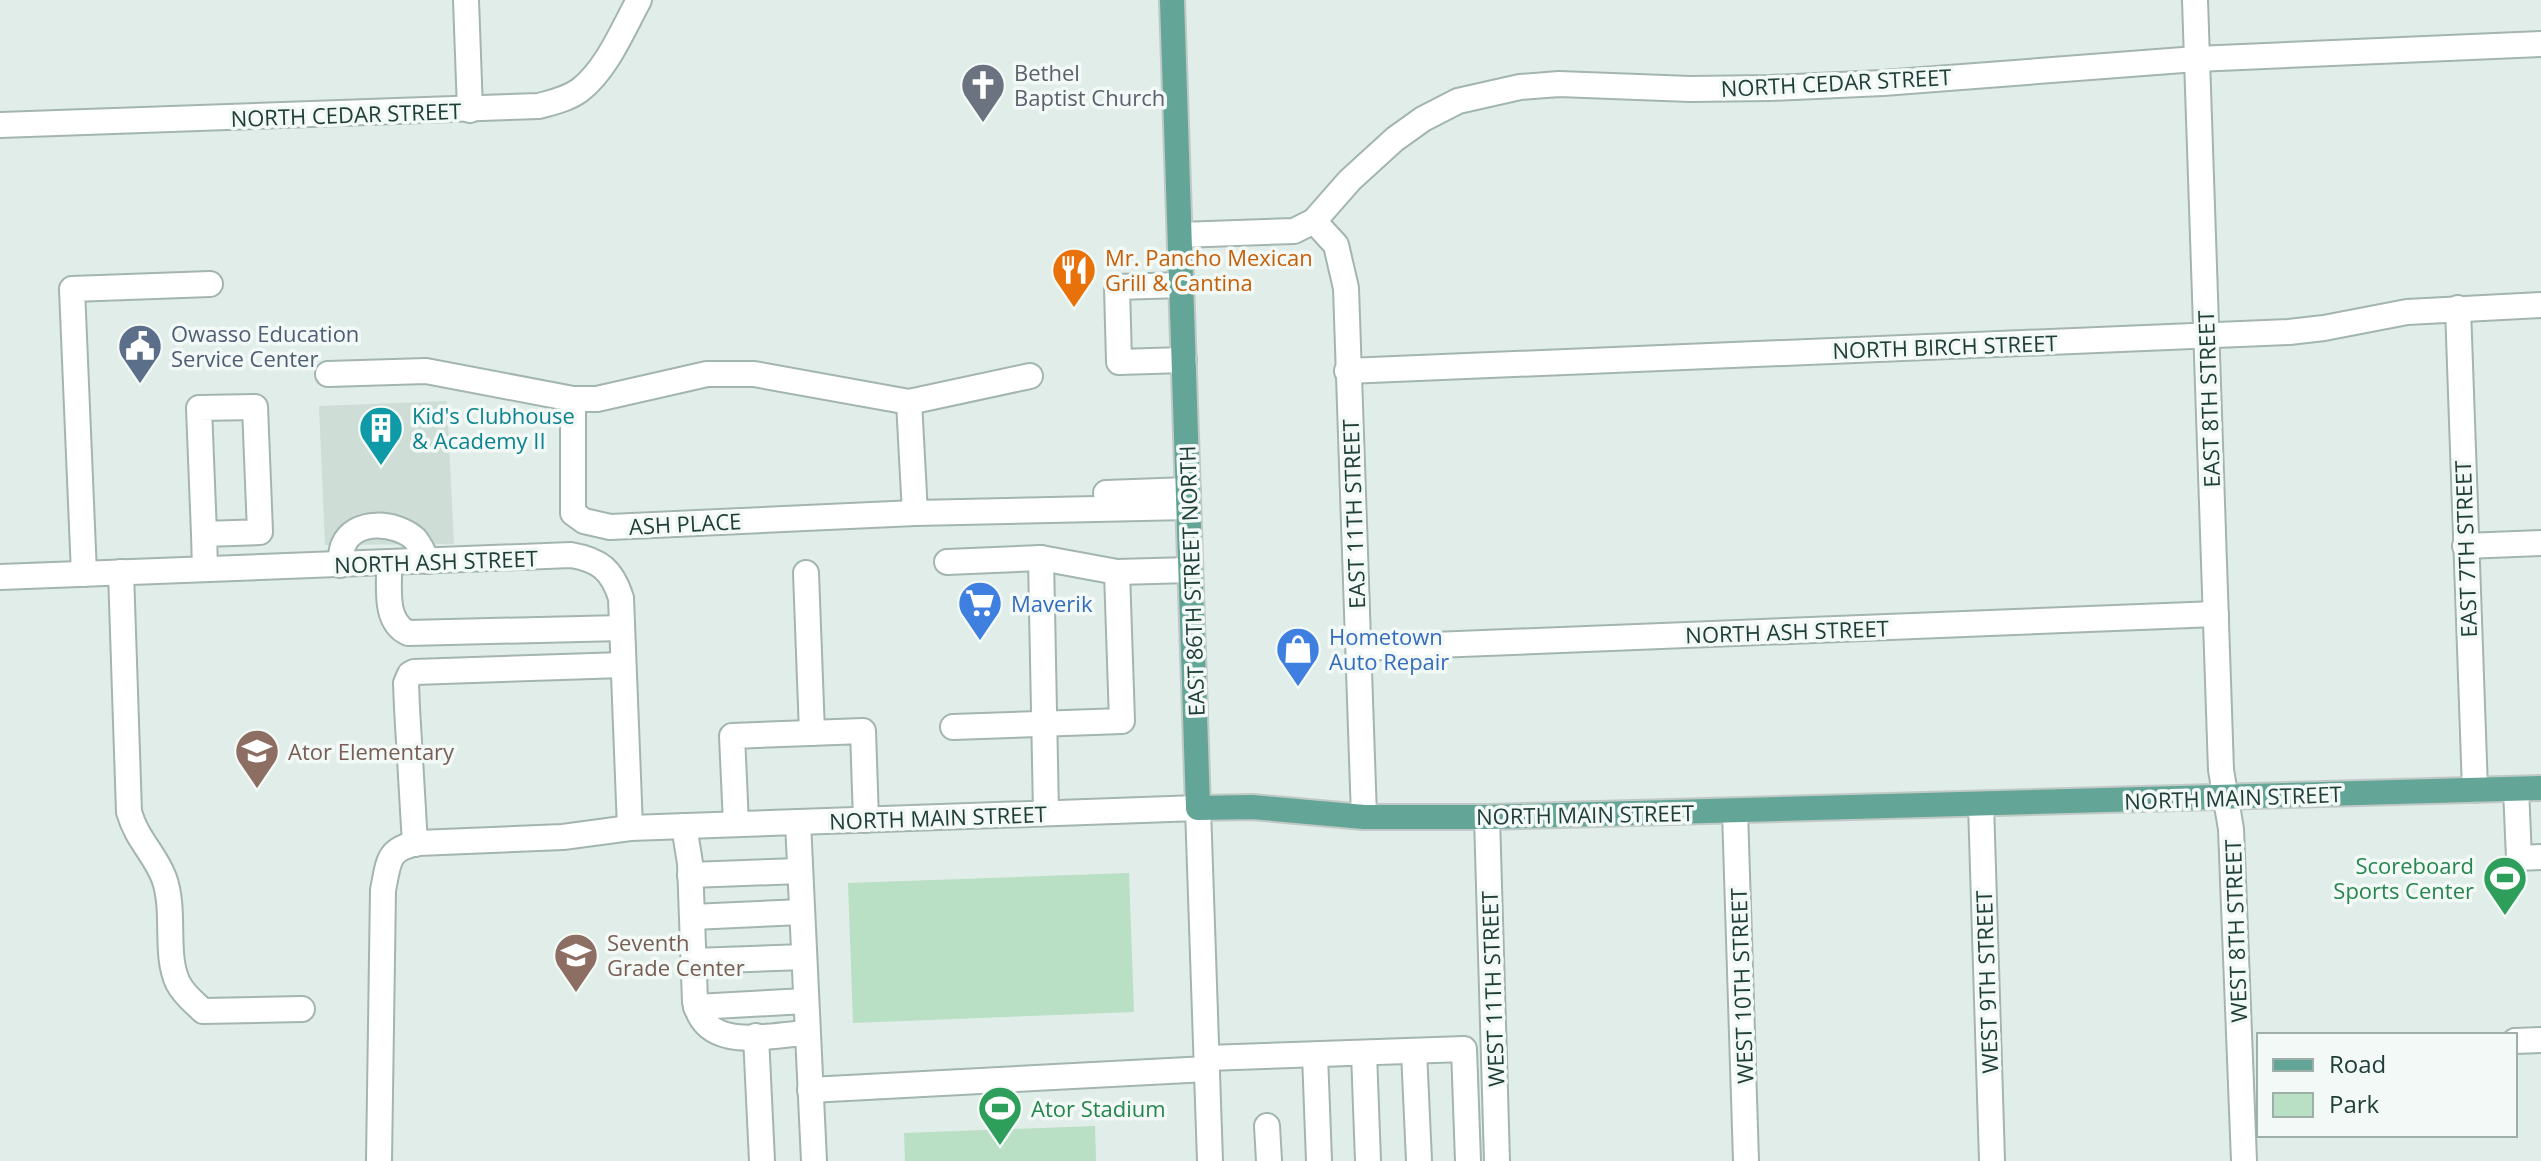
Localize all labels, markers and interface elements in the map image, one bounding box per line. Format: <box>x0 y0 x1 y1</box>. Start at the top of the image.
place label: Bethel Baptist Church <box>1014 57 1165 112</box>
church icon: Bethel Baptist Church <box>959 61 1007 124</box>
street label: NORTH CEDAR STREET <box>1720 61 1952 103</box>
street label: NORTH CEDAR STREET <box>230 95 462 133</box>
place label: Mr. Pancho Mexican Grill & Cantina <box>1105 242 1313 297</box>
restaurant icon: Mr. Pancho Mexican Grill & Cantina <box>1050 246 1098 309</box>
street label: EAST 8TH STREET <box>2190 310 2226 488</box>
place label: Owasso Education Service Center <box>171 318 359 373</box>
public building icon: Owasso Education Service Center <box>116 322 164 385</box>
street label: NORTH BIRCH STREET <box>1832 327 2058 365</box>
place label: Kid's Clubhouse & Academy II <box>412 400 575 455</box>
building icon: Kid's Clubhouse & Academy II <box>357 404 405 467</box>
street label: EAST 11TH STREET <box>1335 419 1371 609</box>
street label: EAST 86TH STREET NORTH <box>1171 445 1211 717</box>
street label: EAST 7TH STREET <box>2447 460 2483 638</box>
street label: ASH PLACE <box>628 505 742 541</box>
street label: NORTH ASH STREET <box>334 542 538 580</box>
supermarket icon: Maverik <box>956 579 1004 642</box>
place label: Maverik <box>1011 588 1093 618</box>
street label: NORTH ASH STREET <box>1685 612 1889 650</box>
place label: Hometown Auto Repair <box>1329 621 1449 676</box>
shop icon: Hometown Auto Repair <box>1274 625 1322 688</box>
school or university icon: Ator Elementary <box>233 727 281 790</box>
place label: Ator Elementary <box>288 736 455 766</box>
street label: NORTH MAIN STREET <box>2124 778 2342 816</box>
street label: NORTH MAIN STREET <box>1476 797 1694 831</box>
street label: NORTH MAIN STREET <box>829 798 1047 836</box>
street label: WEST 8TH STREET <box>2217 839 2253 1023</box>
place label: Scoreboard Sports Center <box>2333 850 2474 905</box>
sports icon: Scoreboard Sports Center <box>2481 854 2529 917</box>
street label: WEST 10TH STREET <box>1723 888 1759 1084</box>
street label: WEST 9TH STREET <box>1968 890 2004 1074</box>
street label: WEST 11TH STREET <box>1474 891 1510 1087</box>
place label: Seventh Grade Center <box>607 927 745 982</box>
school or university icon: Seventh Grade Center <box>552 931 600 994</box>
legend <box>2257 1033 2517 1137</box>
text: Road <box>2329 1047 2386 1080</box>
sports icon: Ator Stadium <box>976 1084 1024 1147</box>
text: Park <box>2329 1087 2380 1120</box>
place label: Ator Stadium <box>1031 1093 1166 1123</box>

